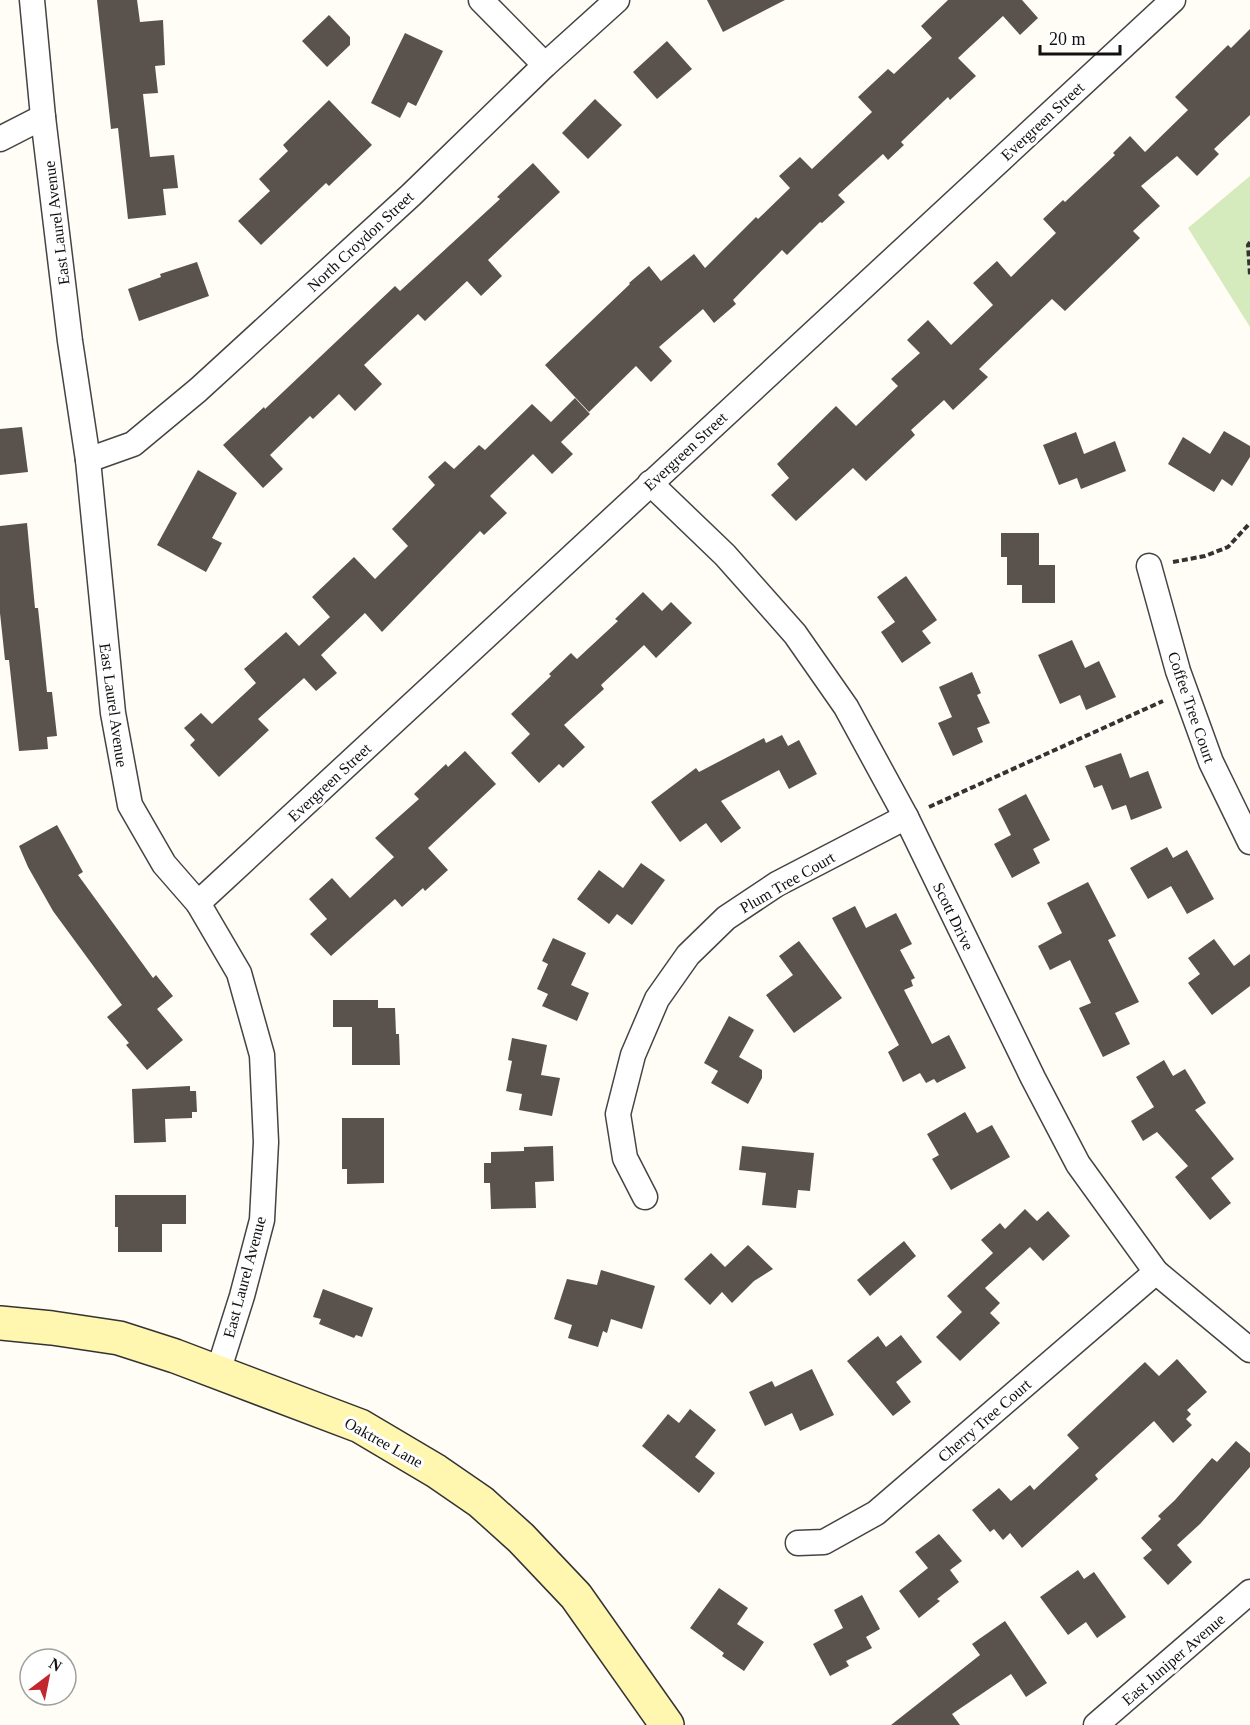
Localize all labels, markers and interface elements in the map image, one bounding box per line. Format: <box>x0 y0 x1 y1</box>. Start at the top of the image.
scale bar <box>1040 18 1120 56</box>
text: 20 m <box>1049 29 1086 49</box>
street label: Evergreen Street <box>998 78 1088 165</box>
street label: East Laurel Avenue <box>40 160 73 286</box>
street label: North Croydon Street <box>304 187 418 296</box>
street label: Evergreen Street <box>641 408 731 495</box>
street label: East Laurel Avenue <box>96 642 131 768</box>
street label: Coffee Tree Court <box>1165 649 1219 765</box>
street label: Evergreen Street <box>285 739 375 826</box>
street label: Plum Tree Court <box>737 848 838 916</box>
street label: Scott Drive <box>930 880 977 953</box>
street label: East Laurel Avenue <box>220 1215 269 1340</box>
street label: Cherry Tree Court <box>934 1375 1035 1466</box>
street label: Oaktree Lane <box>342 1414 426 1471</box>
street label: East Juniper Avenue <box>1119 1610 1229 1709</box>
north arrow <box>18 1647 78 1707</box>
text: N <box>46 1654 65 1675</box>

